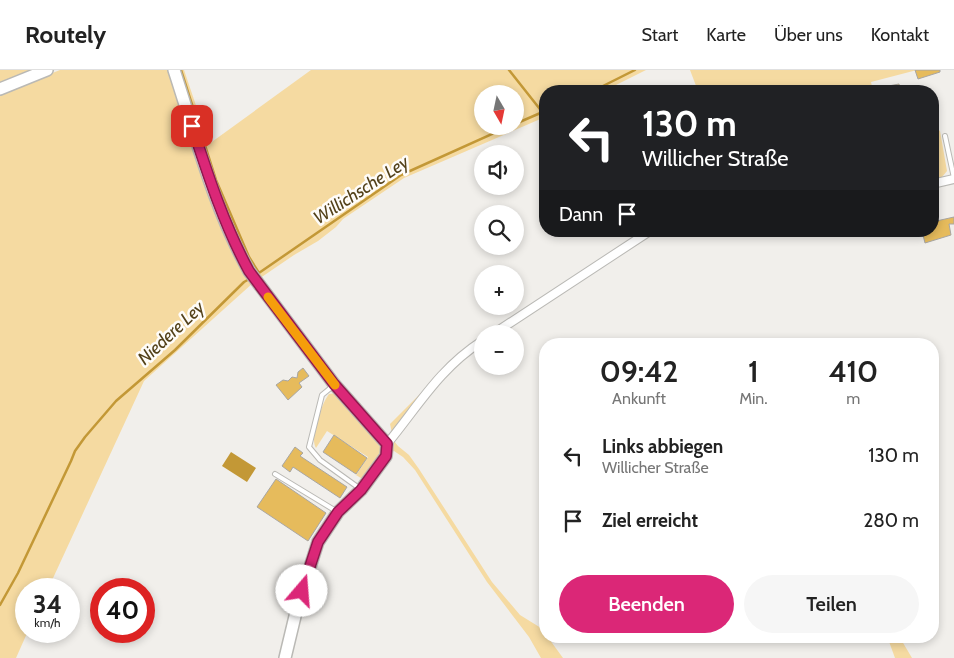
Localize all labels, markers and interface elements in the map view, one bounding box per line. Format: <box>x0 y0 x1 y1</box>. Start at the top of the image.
text: Routely <box>25 20 106 49</box>
text: Start <box>642 24 678 46</box>
text: Karte <box>706 24 746 46</box>
text: Über uns <box>774 24 843 46</box>
text: Kontakt <box>871 24 929 46</box>
north arrow <box>474 85 524 135</box>
map controls <box>474 85 524 375</box>
text: 130 m <box>642 102 737 145</box>
pin <box>171 105 213 147</box>
icon: left <box>559 105 624 170</box>
icon: arrive <box>178 112 206 140</box>
button: sound <box>474 145 524 195</box>
text: Willicher Straße <box>642 145 789 172</box>
water label: Willichsche Ley <box>309 151 413 229</box>
icon: arrive <box>613 200 641 228</box>
text: Dann <box>559 203 603 226</box>
button: search <box>474 205 524 255</box>
button: + <box>474 265 524 315</box>
water label: Niedere Ley <box>133 296 209 369</box>
button: − <box>474 325 524 375</box>
text: 09:42 <box>600 353 678 390</box>
text: 1 <box>748 353 759 390</box>
text: 410 <box>828 353 878 390</box>
text: Ankunft <box>612 389 666 408</box>
text: Min. <box>739 389 768 408</box>
text: m <box>846 389 860 408</box>
text: Links abbiegen <box>602 435 723 458</box>
icon: left <box>559 442 587 470</box>
text: 130 m <box>868 444 919 467</box>
text: Willicher Straße <box>602 458 709 477</box>
icon: arrive <box>559 507 587 535</box>
text: Ziel erreicht <box>602 509 698 532</box>
text: 280 m <box>863 509 919 532</box>
position arrow <box>275 564 327 616</box>
button: Beenden <box>559 575 734 633</box>
button: Teilen <box>744 575 919 633</box>
speed limit sign: 40 <box>90 578 155 643</box>
text: 34 <box>33 589 62 619</box>
text: km/h <box>34 615 61 630</box>

